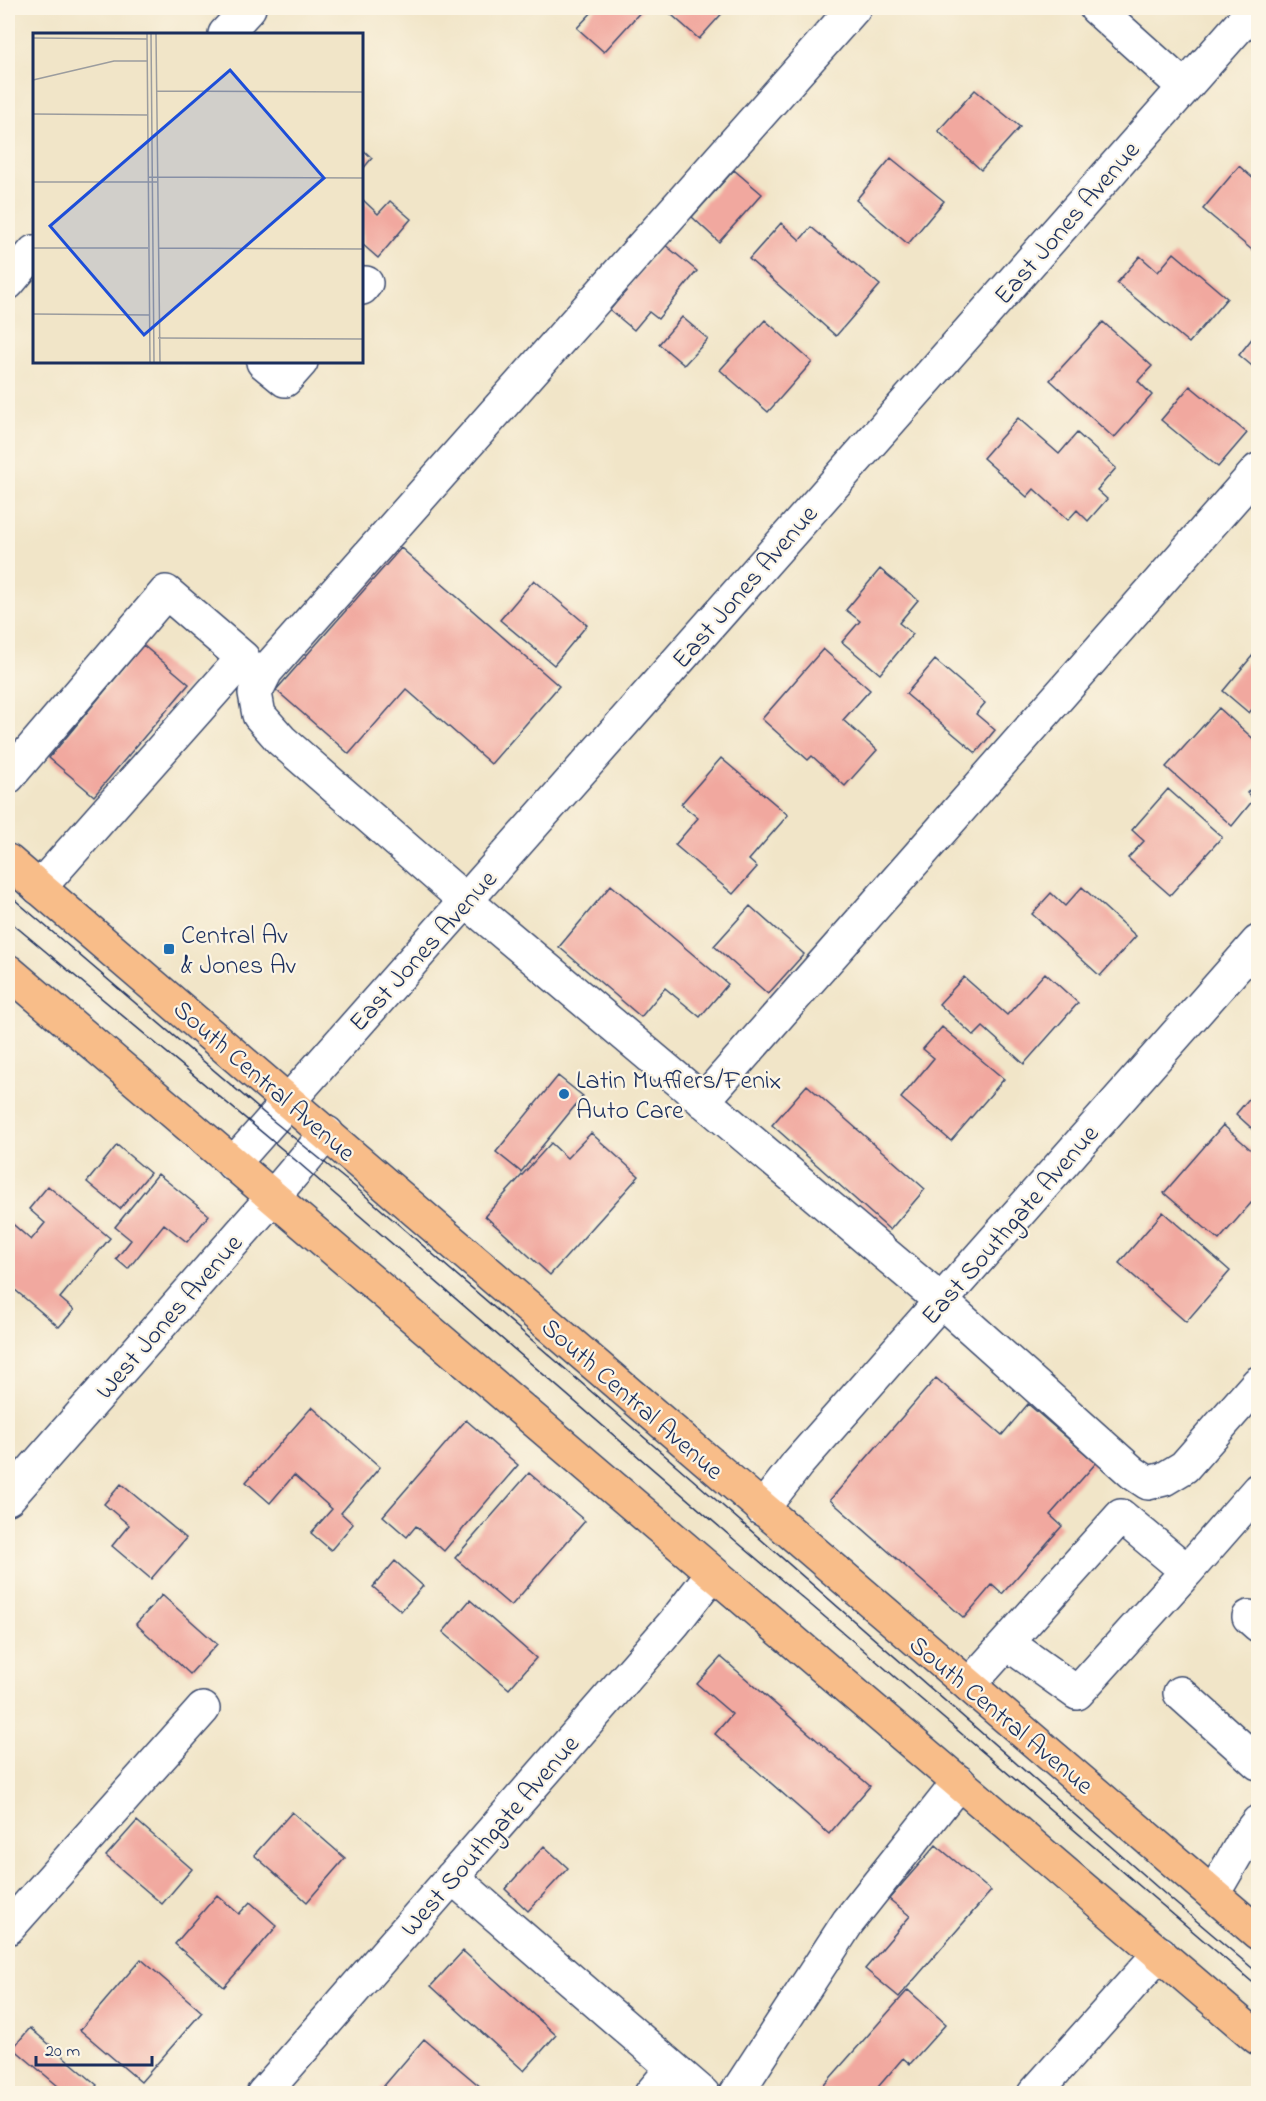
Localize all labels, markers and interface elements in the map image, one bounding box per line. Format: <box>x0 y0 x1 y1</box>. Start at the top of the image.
inset map <box>33 33 363 363</box>
street label: East Jones Avenue <box>986 133 1151 314</box>
street label: East Jones Avenue <box>664 497 829 678</box>
street label: East Jones Avenue <box>341 862 508 1041</box>
place label: Central Av & Jones Av <box>181 918 297 986</box>
marker: Central Av & Jones Av <box>162 942 176 956</box>
street label: South Central Avenue <box>163 992 363 1173</box>
place label: Latin Mufflers/Fenix Auto Care <box>576 1063 781 1131</box>
marker: Latin Mufflers/Fenix Auto Care <box>557 1087 571 1101</box>
street label: East Southgate Avenue <box>913 1117 1109 1335</box>
street label: West Jones Avenue <box>88 1227 253 1409</box>
street label: South Central Avenue <box>531 1310 731 1491</box>
street label: South Central Avenue <box>899 1628 1101 1805</box>
street label: West Southgate Avenue <box>393 1727 590 1946</box>
scale bar <box>36 2029 152 2067</box>
text: 20 m <box>45 2039 80 2065</box>

